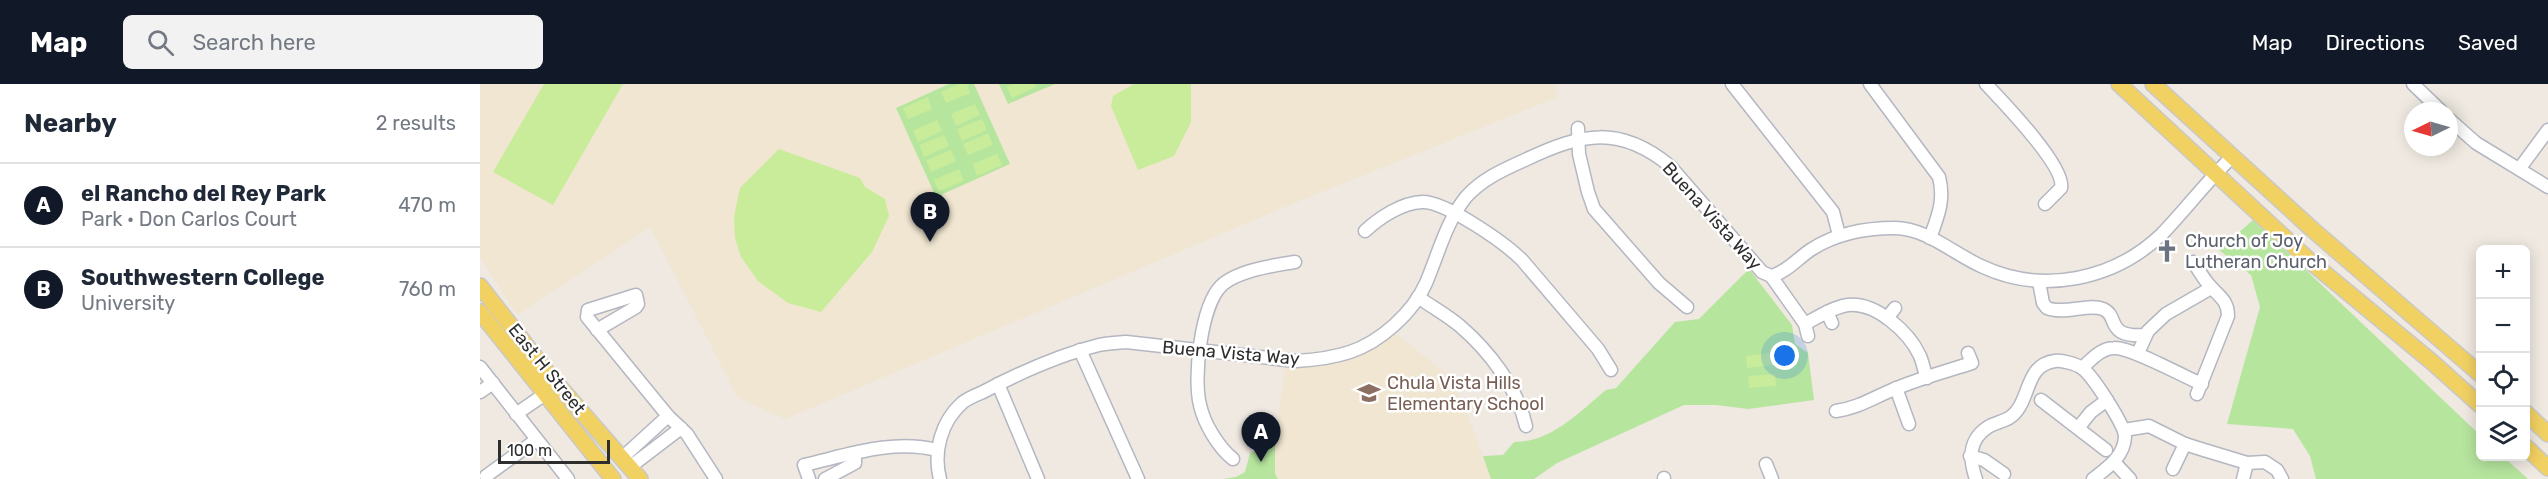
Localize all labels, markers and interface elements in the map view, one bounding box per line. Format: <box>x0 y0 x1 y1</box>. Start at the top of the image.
search box <box>123 15 543 69</box>
text: Map <box>30 26 87 59</box>
icon: search <box>144 26 177 59</box>
text: Search here <box>192 29 316 56</box>
text: Map <box>2252 30 2293 55</box>
text: Directions <box>2326 30 2425 55</box>
text: Saved <box>2458 30 2518 55</box>
north arrow <box>2404 102 2458 156</box>
text: Nearby <box>24 108 117 139</box>
text: 2 results <box>376 111 456 135</box>
street label: Buena Vista Way <box>1658 157 1766 275</box>
text: el Rancho del Rey Park <box>81 180 326 207</box>
pin: B <box>910 192 950 242</box>
text: A <box>36 193 51 217</box>
text: 470 m <box>398 193 456 217</box>
text: Park · Don Carlos Court <box>81 207 297 231</box>
place label: Church of Joy Lutheran Church <box>2185 230 2327 273</box>
church icon: Church of Joy Lutheran Church <box>2154 238 2180 264</box>
map controls <box>2476 245 2530 461</box>
button: + <box>2476 245 2530 299</box>
text: Southwestern College <box>81 264 325 291</box>
text: B <box>36 277 51 301</box>
text: 760 m <box>399 277 456 301</box>
text: University <box>81 291 175 315</box>
button: − <box>2476 299 2530 353</box>
street label: East H Street <box>504 319 590 419</box>
street label: Buena Vista Way <box>1161 336 1301 370</box>
your location <box>1770 341 1799 370</box>
button: locate <box>2476 353 2530 407</box>
place label: Chula Vista Hills Elementary School <box>1387 372 1544 415</box>
school or university icon: Chula Vista Hills Elementary School <box>1356 380 1382 406</box>
button: layers <box>2476 407 2530 461</box>
pin: A <box>1242 412 1280 462</box>
scale bar <box>498 437 610 464</box>
text: 100 m <box>507 441 552 460</box>

